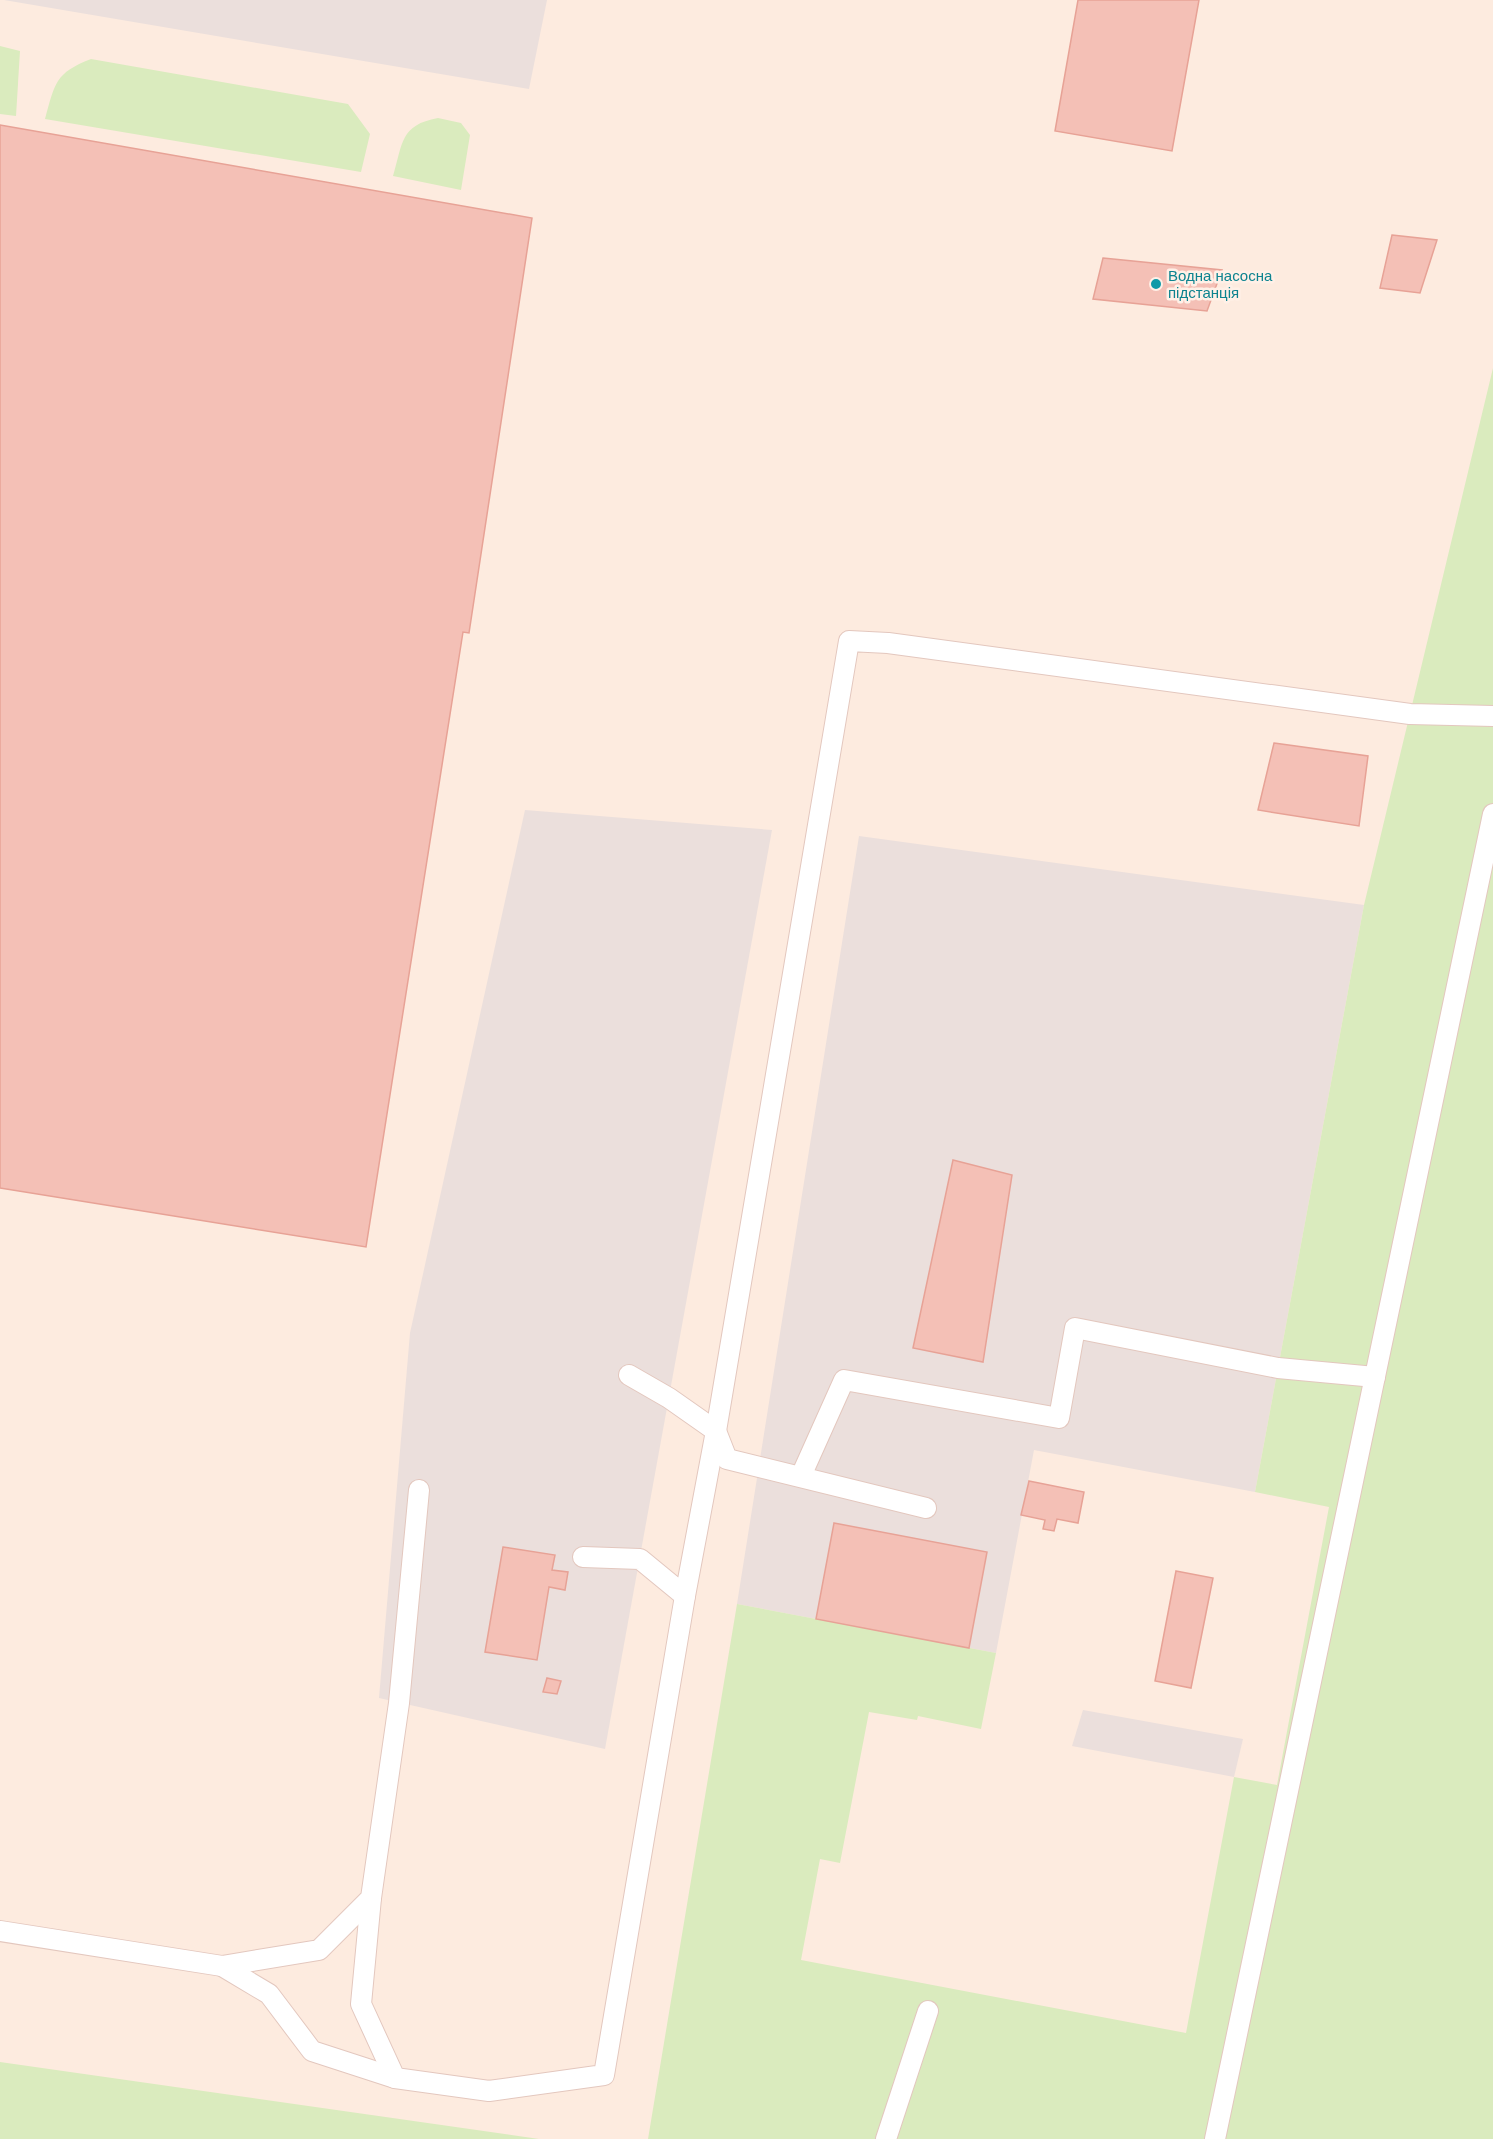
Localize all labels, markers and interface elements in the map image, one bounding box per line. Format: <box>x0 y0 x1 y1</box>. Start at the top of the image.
place label: Водна насосна підстанція <box>1168 267 1273 301</box>
marker: Водна насосна підстанція <box>1149 277 1163 291</box>

